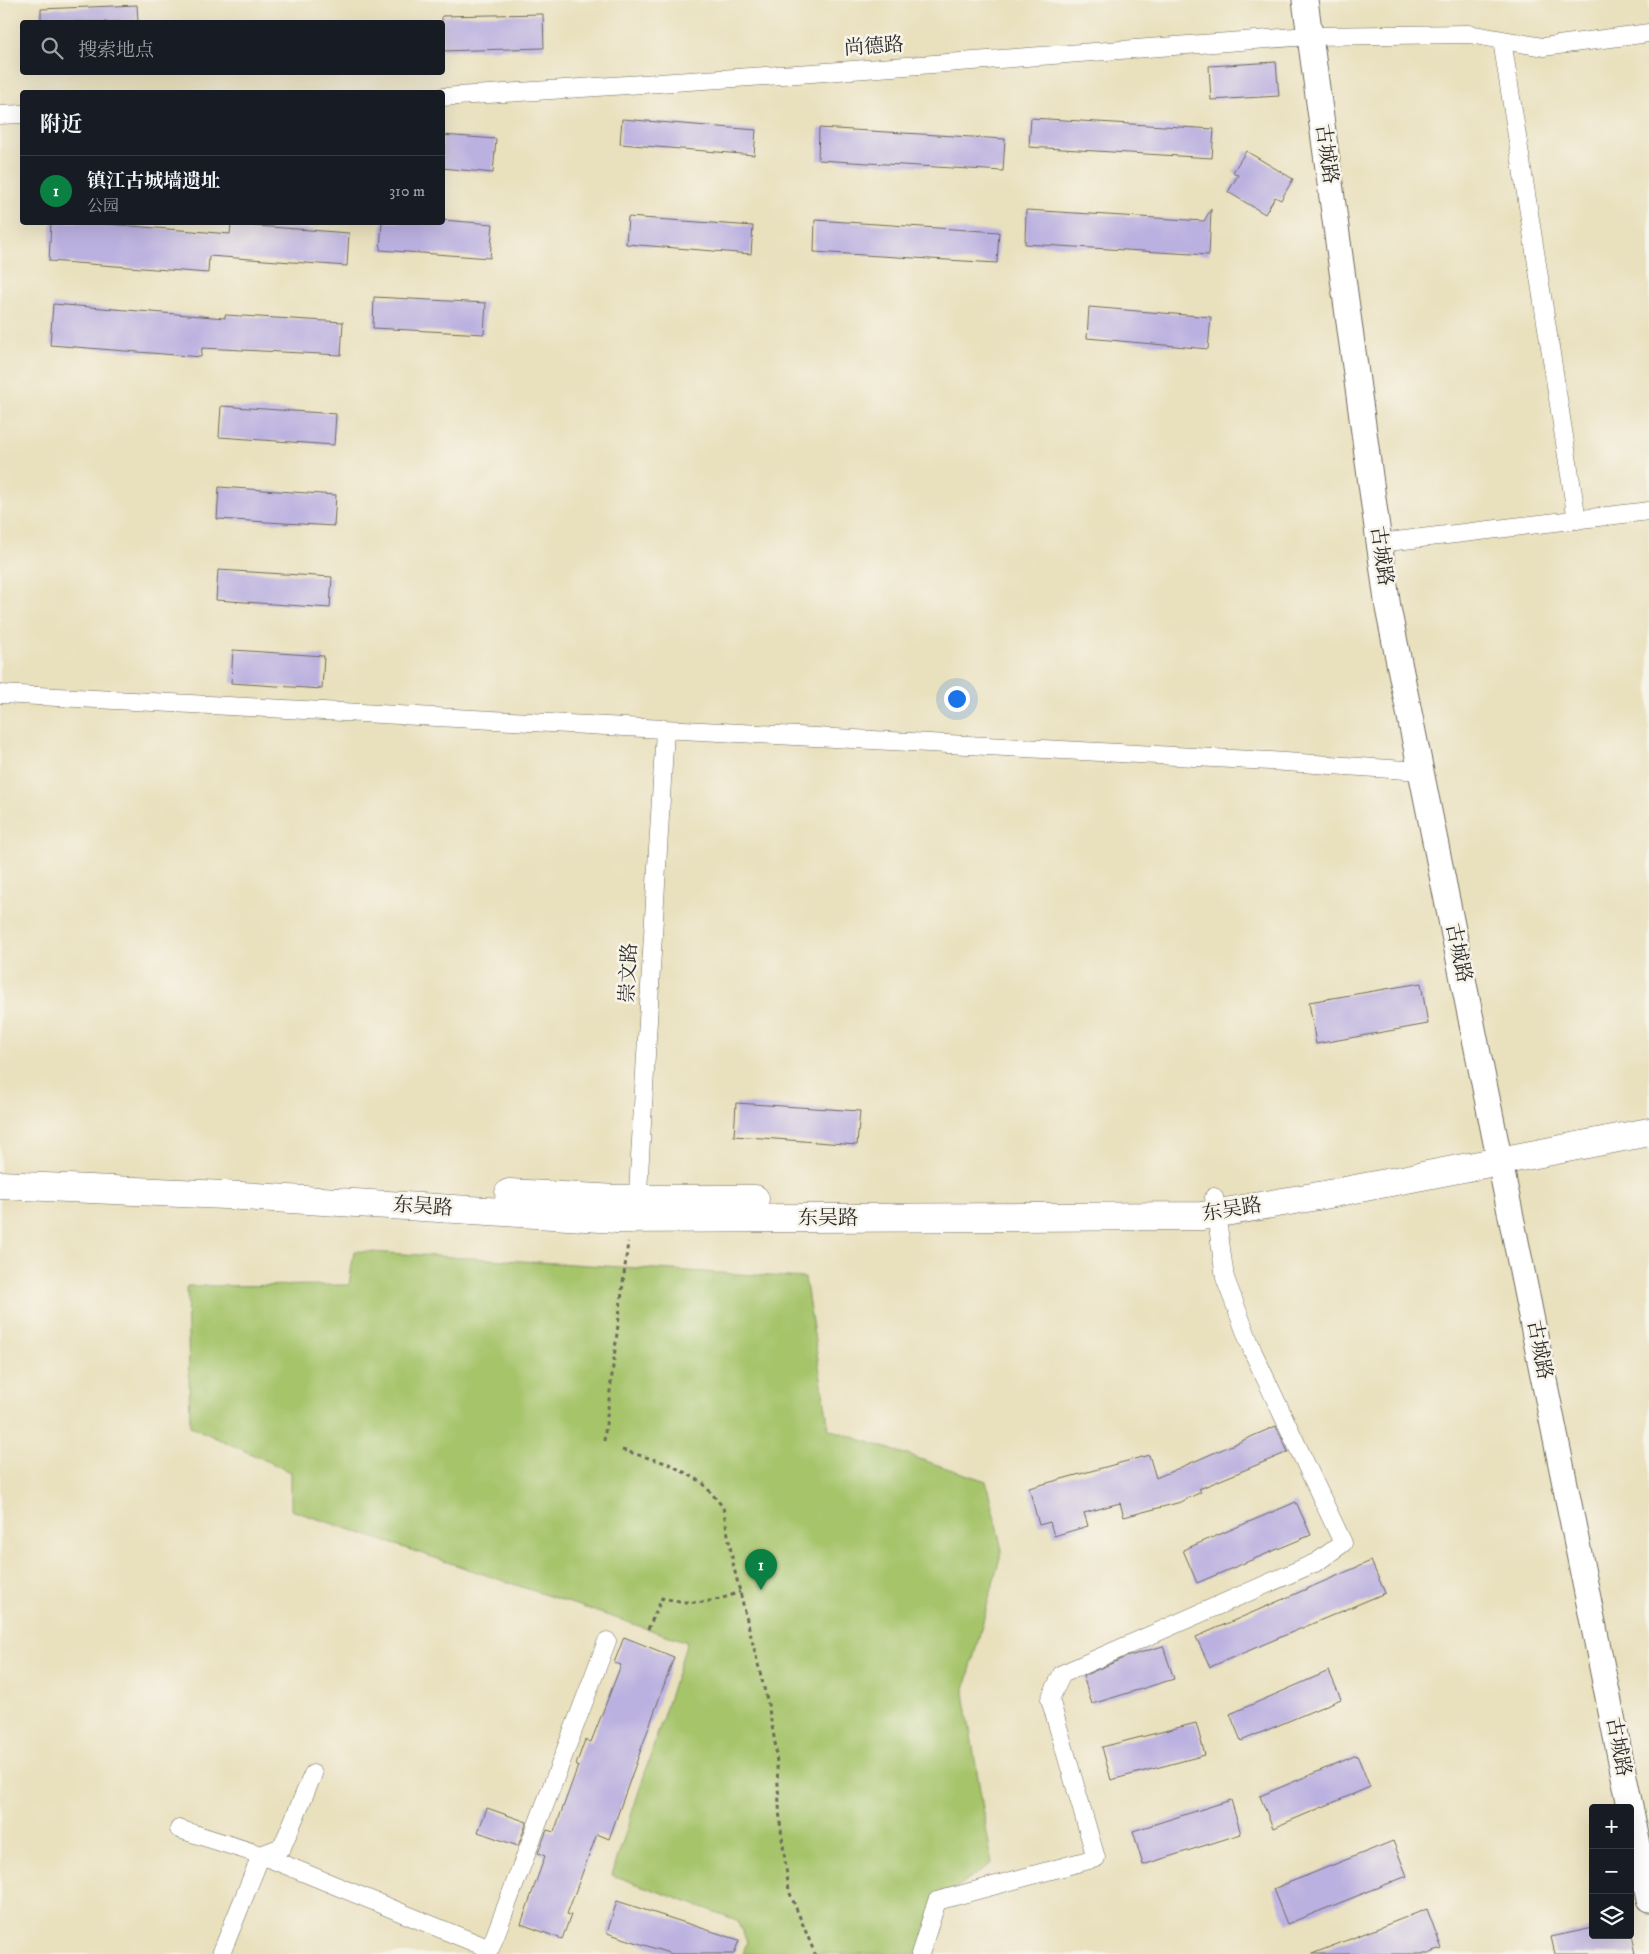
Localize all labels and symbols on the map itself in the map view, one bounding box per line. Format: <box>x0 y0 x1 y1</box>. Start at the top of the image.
street label: 尚德路 <box>843 32 905 62</box>
street label: 古城路 <box>1309 123 1343 185</box>
street label: 古城路 <box>1364 525 1398 587</box>
your location <box>944 686 970 712</box>
street label: 古城路 <box>1440 921 1476 985</box>
street label: 崇文路 <box>615 942 643 1004</box>
street label: 东吴路 <box>392 1192 454 1222</box>
street label: 东吴路 <box>1200 1193 1264 1227</box>
street label: 东吴路 <box>798 1206 858 1231</box>
street label: 古城路 <box>1521 1318 1557 1382</box>
pin: 1 <box>745 1549 777 1590</box>
street label: 古城路 <box>1600 1715 1636 1779</box>

